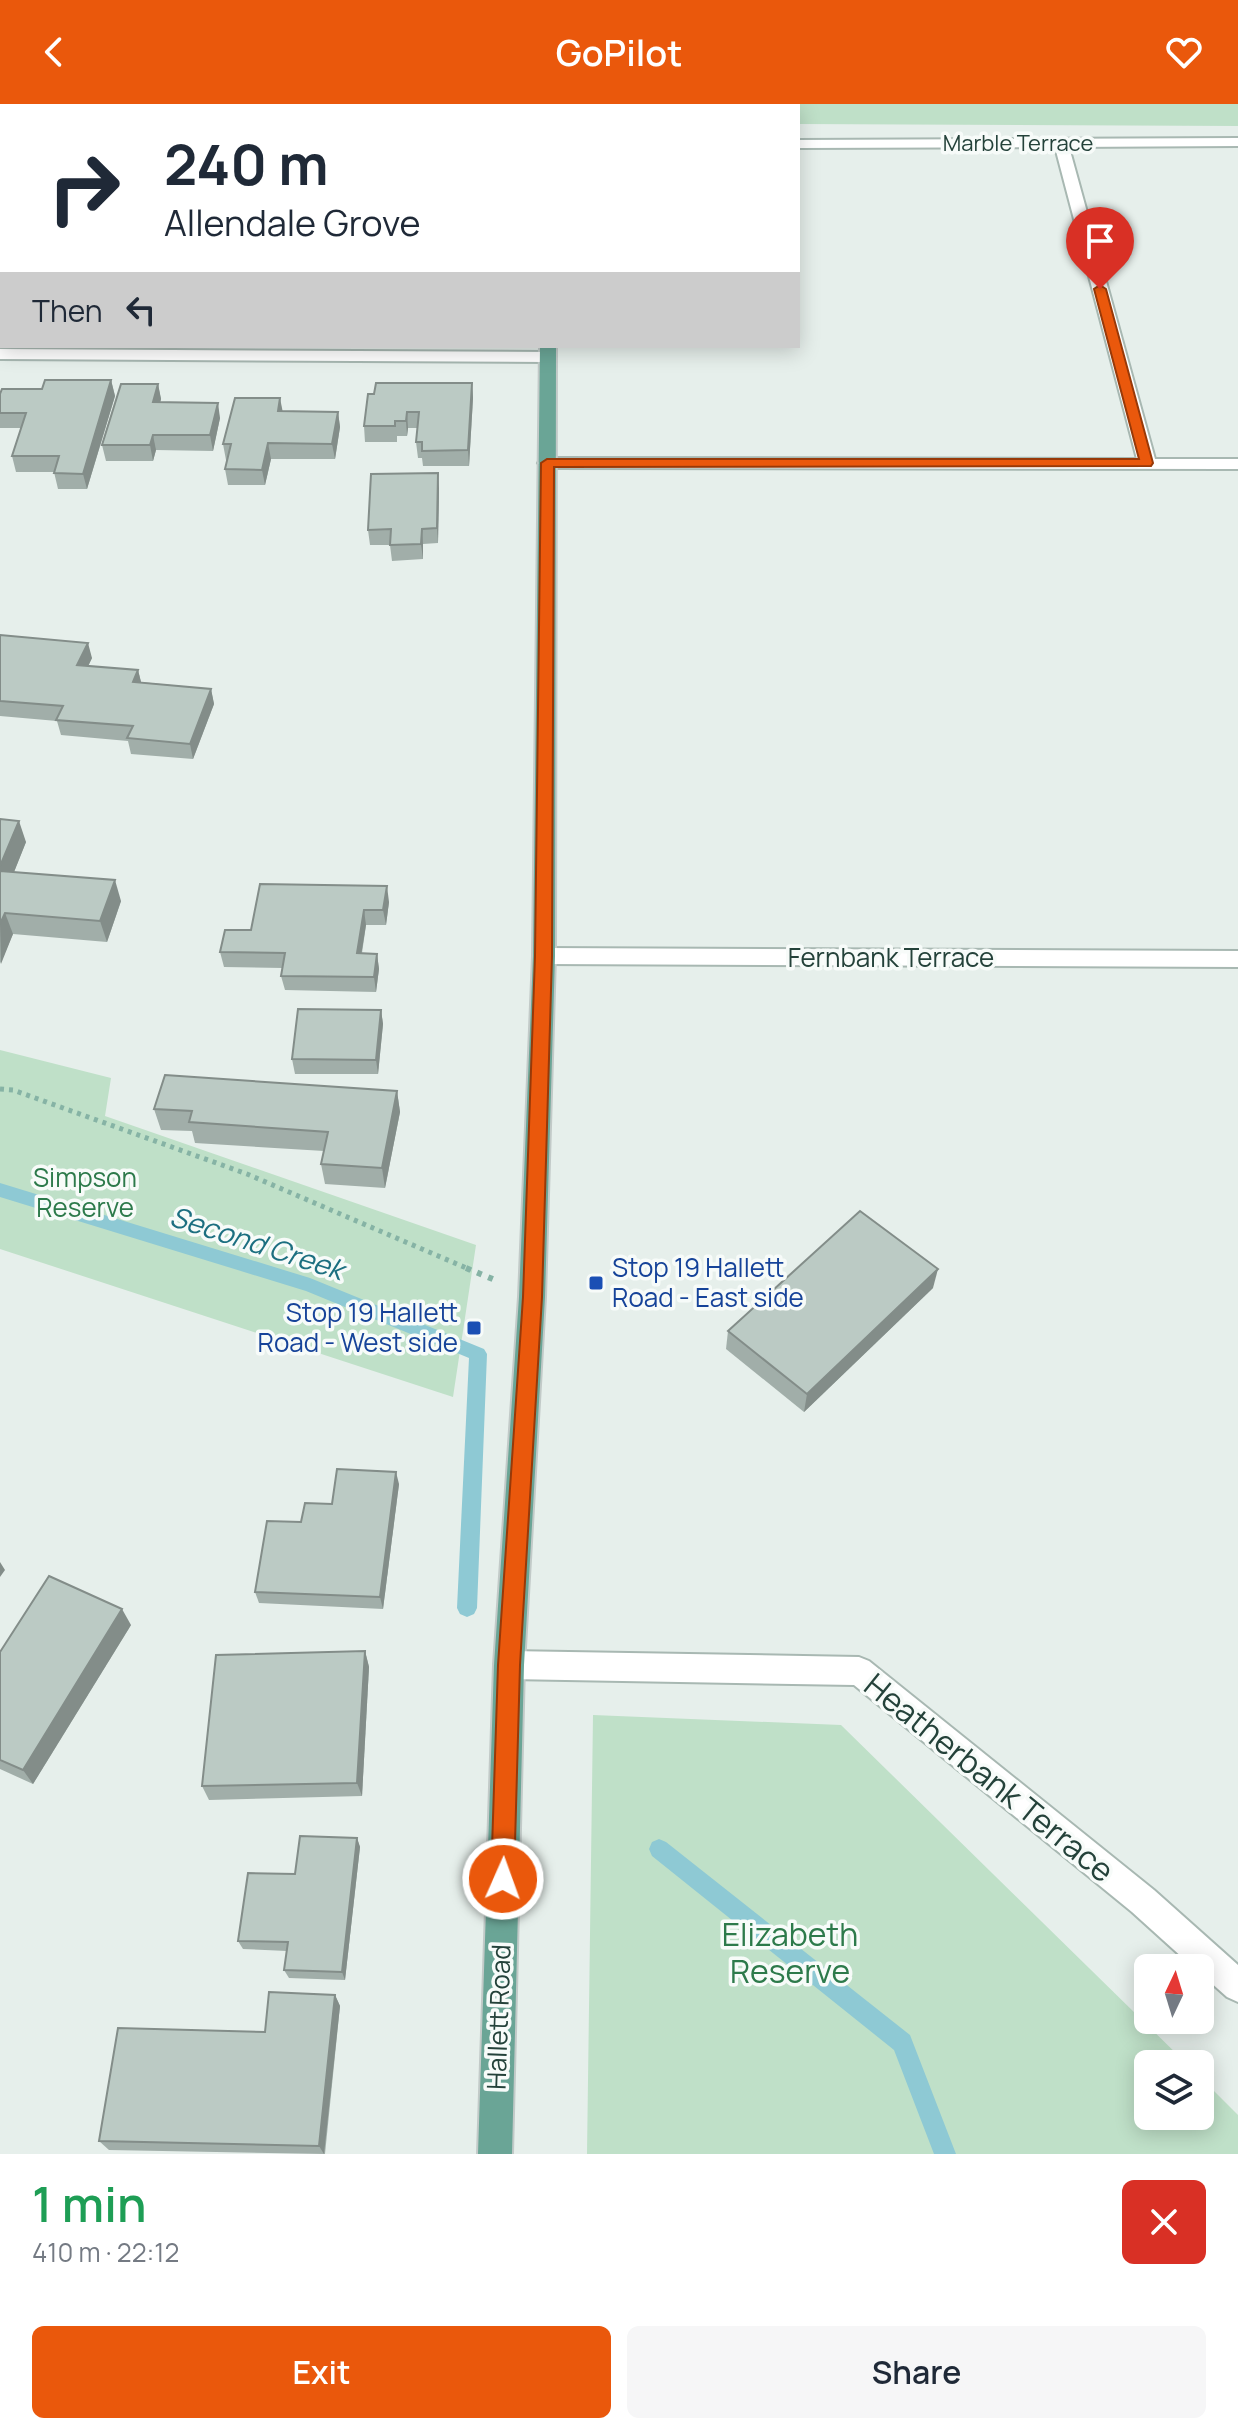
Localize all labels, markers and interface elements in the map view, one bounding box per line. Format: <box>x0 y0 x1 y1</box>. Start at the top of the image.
text: GoPilot <box>556 28 682 77</box>
icon: back <box>32 30 76 74</box>
icon: heart <box>1162 30 1206 74</box>
text: 240 m <box>164 125 329 202</box>
street label: Marble Terrace <box>943 128 1093 158</box>
icon: right <box>32 136 136 240</box>
text: Allendale Grove <box>164 198 421 247</box>
pin <box>1066 207 1134 289</box>
icon: arrive <box>1078 219 1122 263</box>
icon: left <box>119 288 163 332</box>
text: Then <box>32 290 103 331</box>
street label: Fernbank Terrace <box>788 939 994 975</box>
park label: Simpson Reserve <box>33 1159 137 1225</box>
water label: Second Creek <box>166 1196 353 1289</box>
place label: Stop 19 Hallett Road - East side <box>612 1249 804 1315</box>
marker: Stop 19 Hallett Road - East side <box>587 1274 605 1292</box>
place label: Stop 19 Hallett Road - West side <box>258 1294 458 1360</box>
marker: Stop 19 Hallett Road - West side <box>465 1319 483 1337</box>
street label: Heatherbank Terrace <box>856 1663 1124 1892</box>
position arrow <box>461 1837 545 1921</box>
park label: Elizabeth Reserve <box>722 1912 858 1993</box>
street label: Hallett Road <box>477 1944 519 2090</box>
north arrow <box>1134 1954 1214 2034</box>
map controls <box>1134 1954 1214 2130</box>
button: layers <box>1134 2050 1214 2130</box>
text: 1 min <box>32 2171 146 2236</box>
button: close <box>1122 2180 1206 2264</box>
text: 410 m · 22:12 <box>32 2234 179 2270</box>
button: Exit <box>32 2326 611 2418</box>
button: Share <box>627 2326 1206 2418</box>

